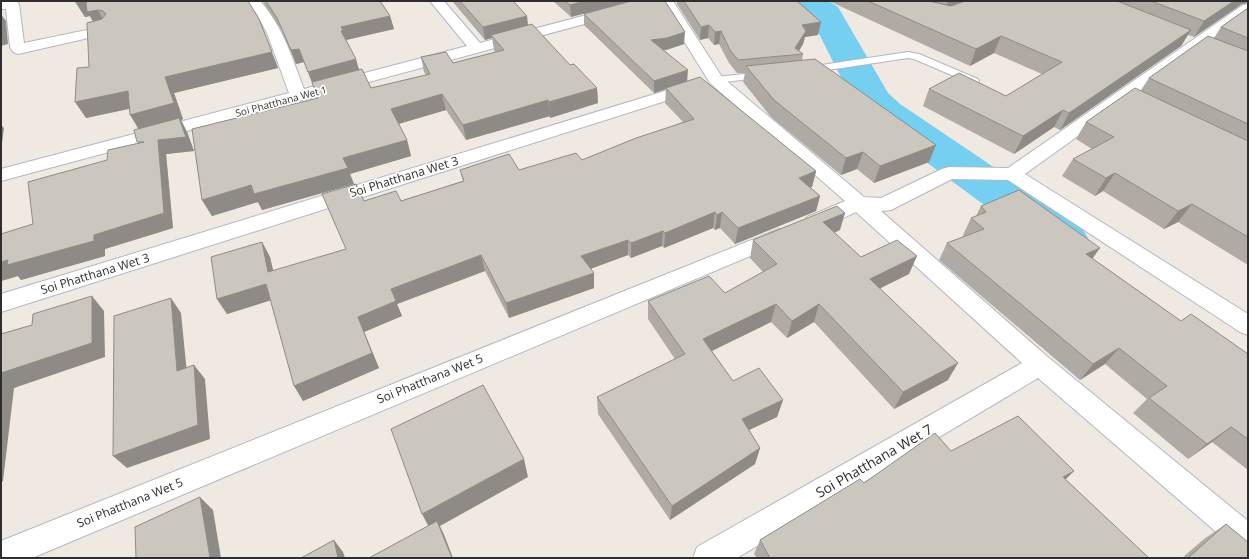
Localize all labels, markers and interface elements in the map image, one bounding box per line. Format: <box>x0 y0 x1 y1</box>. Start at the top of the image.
street label: Soi Phatthana Wet 1 <box>234 82 328 120</box>
street label: Soi Phatthana Wet 3 <box>347 152 460 201</box>
street label: Soi Phatthana Wet 3 <box>38 249 151 298</box>
street label: Soi Phatthana Wet 5 <box>374 349 486 408</box>
street label: Soi Phatthana Wet 7 <box>812 419 936 502</box>
street label: Soi Phatthana Wet 5 <box>74 473 186 532</box>

